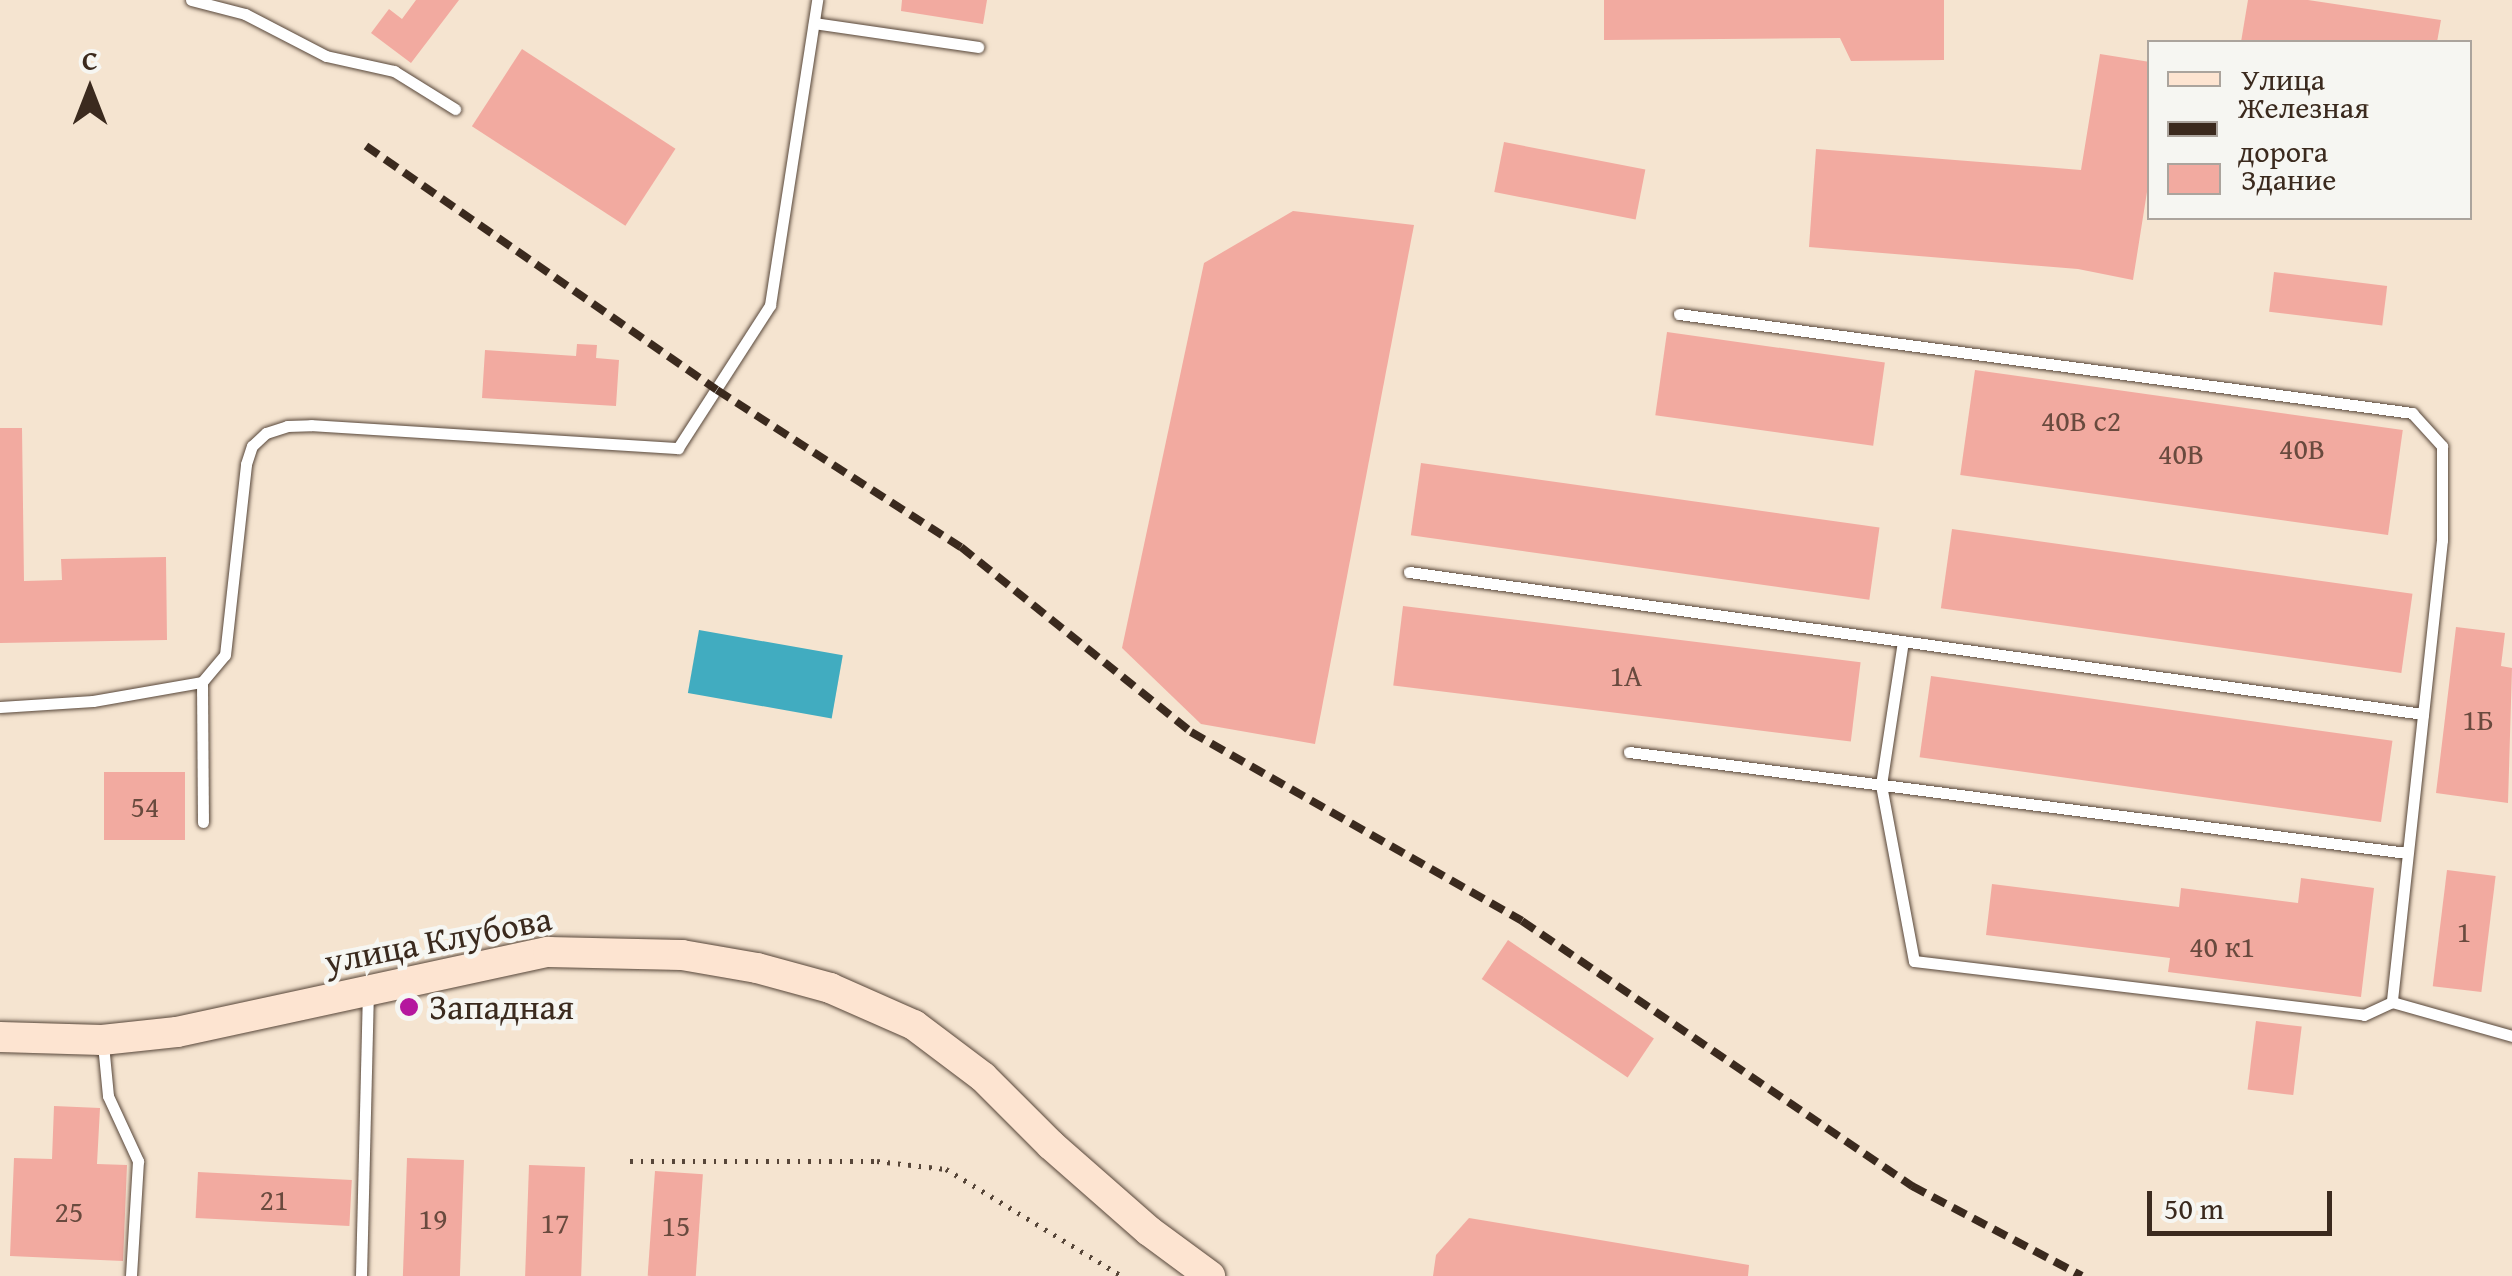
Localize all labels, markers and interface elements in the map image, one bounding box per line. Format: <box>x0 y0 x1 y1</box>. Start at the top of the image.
text: С <box>82 39 98 80</box>
north arrow <box>40 40 140 140</box>
legend <box>2147 40 2472 220</box>
text: Улица <box>2241 57 2325 101</box>
text: Железная дорога <box>2238 85 2369 173</box>
text: Здание <box>2241 157 2336 201</box>
house number: 40В с2 <box>2041 402 2121 438</box>
house number: 40В <box>2279 430 2325 466</box>
house number: 40В <box>2158 435 2204 471</box>
house number: 1А <box>1610 657 1642 693</box>
house number: 1Б <box>2462 701 2494 737</box>
house number: 54 <box>131 788 159 824</box>
street label: улица Клубова <box>321 897 555 983</box>
house number: 1 <box>2457 913 2471 949</box>
house number: 40 к1 <box>2189 928 2255 964</box>
place label: Западная <box>429 986 574 1028</box>
marker: Западная <box>398 996 420 1018</box>
scale bar <box>2152 1171 2337 1233</box>
house number: 21 <box>260 1181 288 1217</box>
text: 50 m <box>2164 1186 2224 1230</box>
house number: 25 <box>55 1193 83 1229</box>
house number: 19 <box>419 1200 447 1236</box>
house number: 17 <box>541 1204 569 1240</box>
house number: 15 <box>662 1207 690 1243</box>

